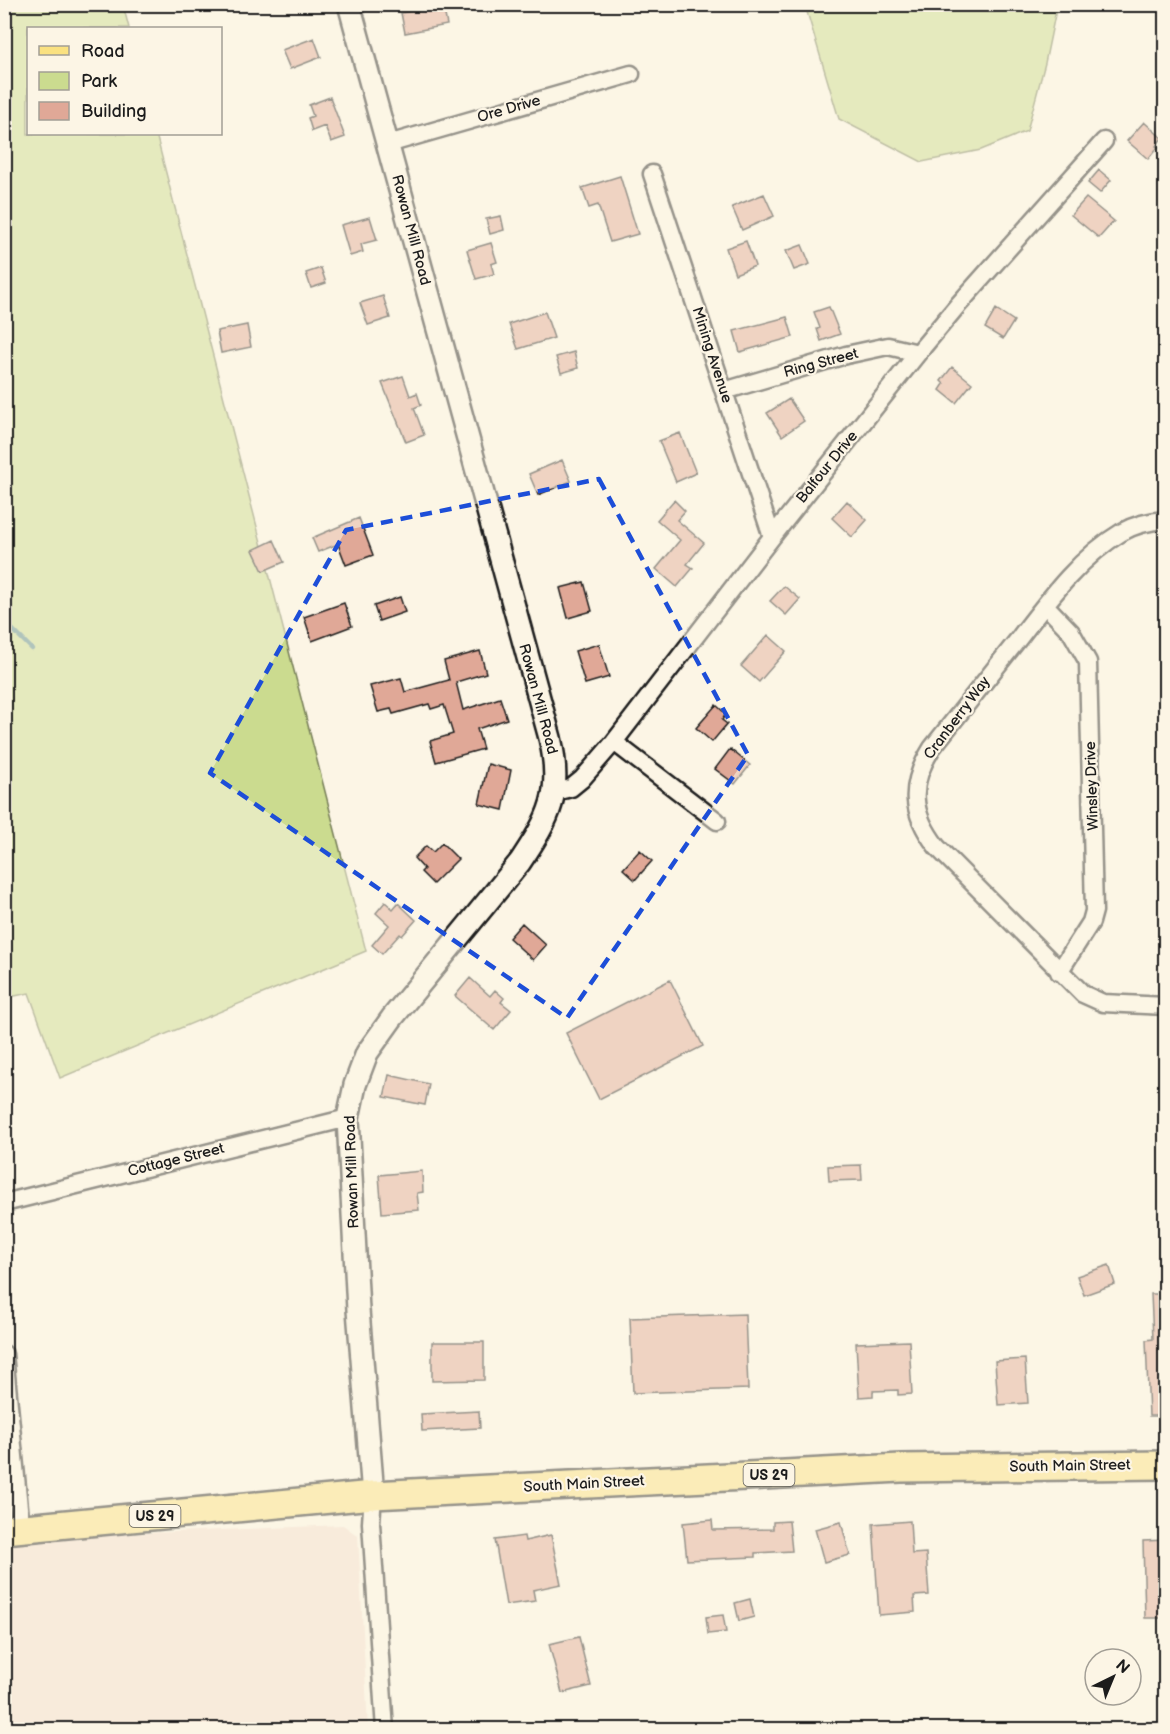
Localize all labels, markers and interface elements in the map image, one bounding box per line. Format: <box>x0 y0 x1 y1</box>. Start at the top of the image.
legend <box>27 27 222 135</box>
text: Road <box>81 41 125 62</box>
text: Park <box>81 71 117 92</box>
street label: Ore Drive <box>475 91 543 127</box>
text: Building <box>81 101 147 122</box>
street label: Rowan Mill Road <box>387 173 435 287</box>
street label: Mining Avenue <box>688 305 737 406</box>
street label: Ring Street <box>782 344 861 382</box>
street label: Balfour Drive <box>792 427 862 507</box>
street label: Rowan Mill Road <box>514 642 562 756</box>
street label: Cranberry Way <box>920 673 995 763</box>
street label: Winsley Drive <box>1081 741 1103 831</box>
street label: Rowan Mill Road <box>341 1115 363 1229</box>
street label: Cottage Street <box>126 1139 227 1181</box>
street label: South Main Street <box>1009 1455 1131 1477</box>
road number: US 29 <box>744 1464 794 1486</box>
street label: South Main Street <box>523 1471 645 1497</box>
road number: US 29 <box>130 1505 180 1527</box>
north arrow <box>1083 1647 1143 1707</box>
text: N <box>1111 1656 1133 1678</box>

